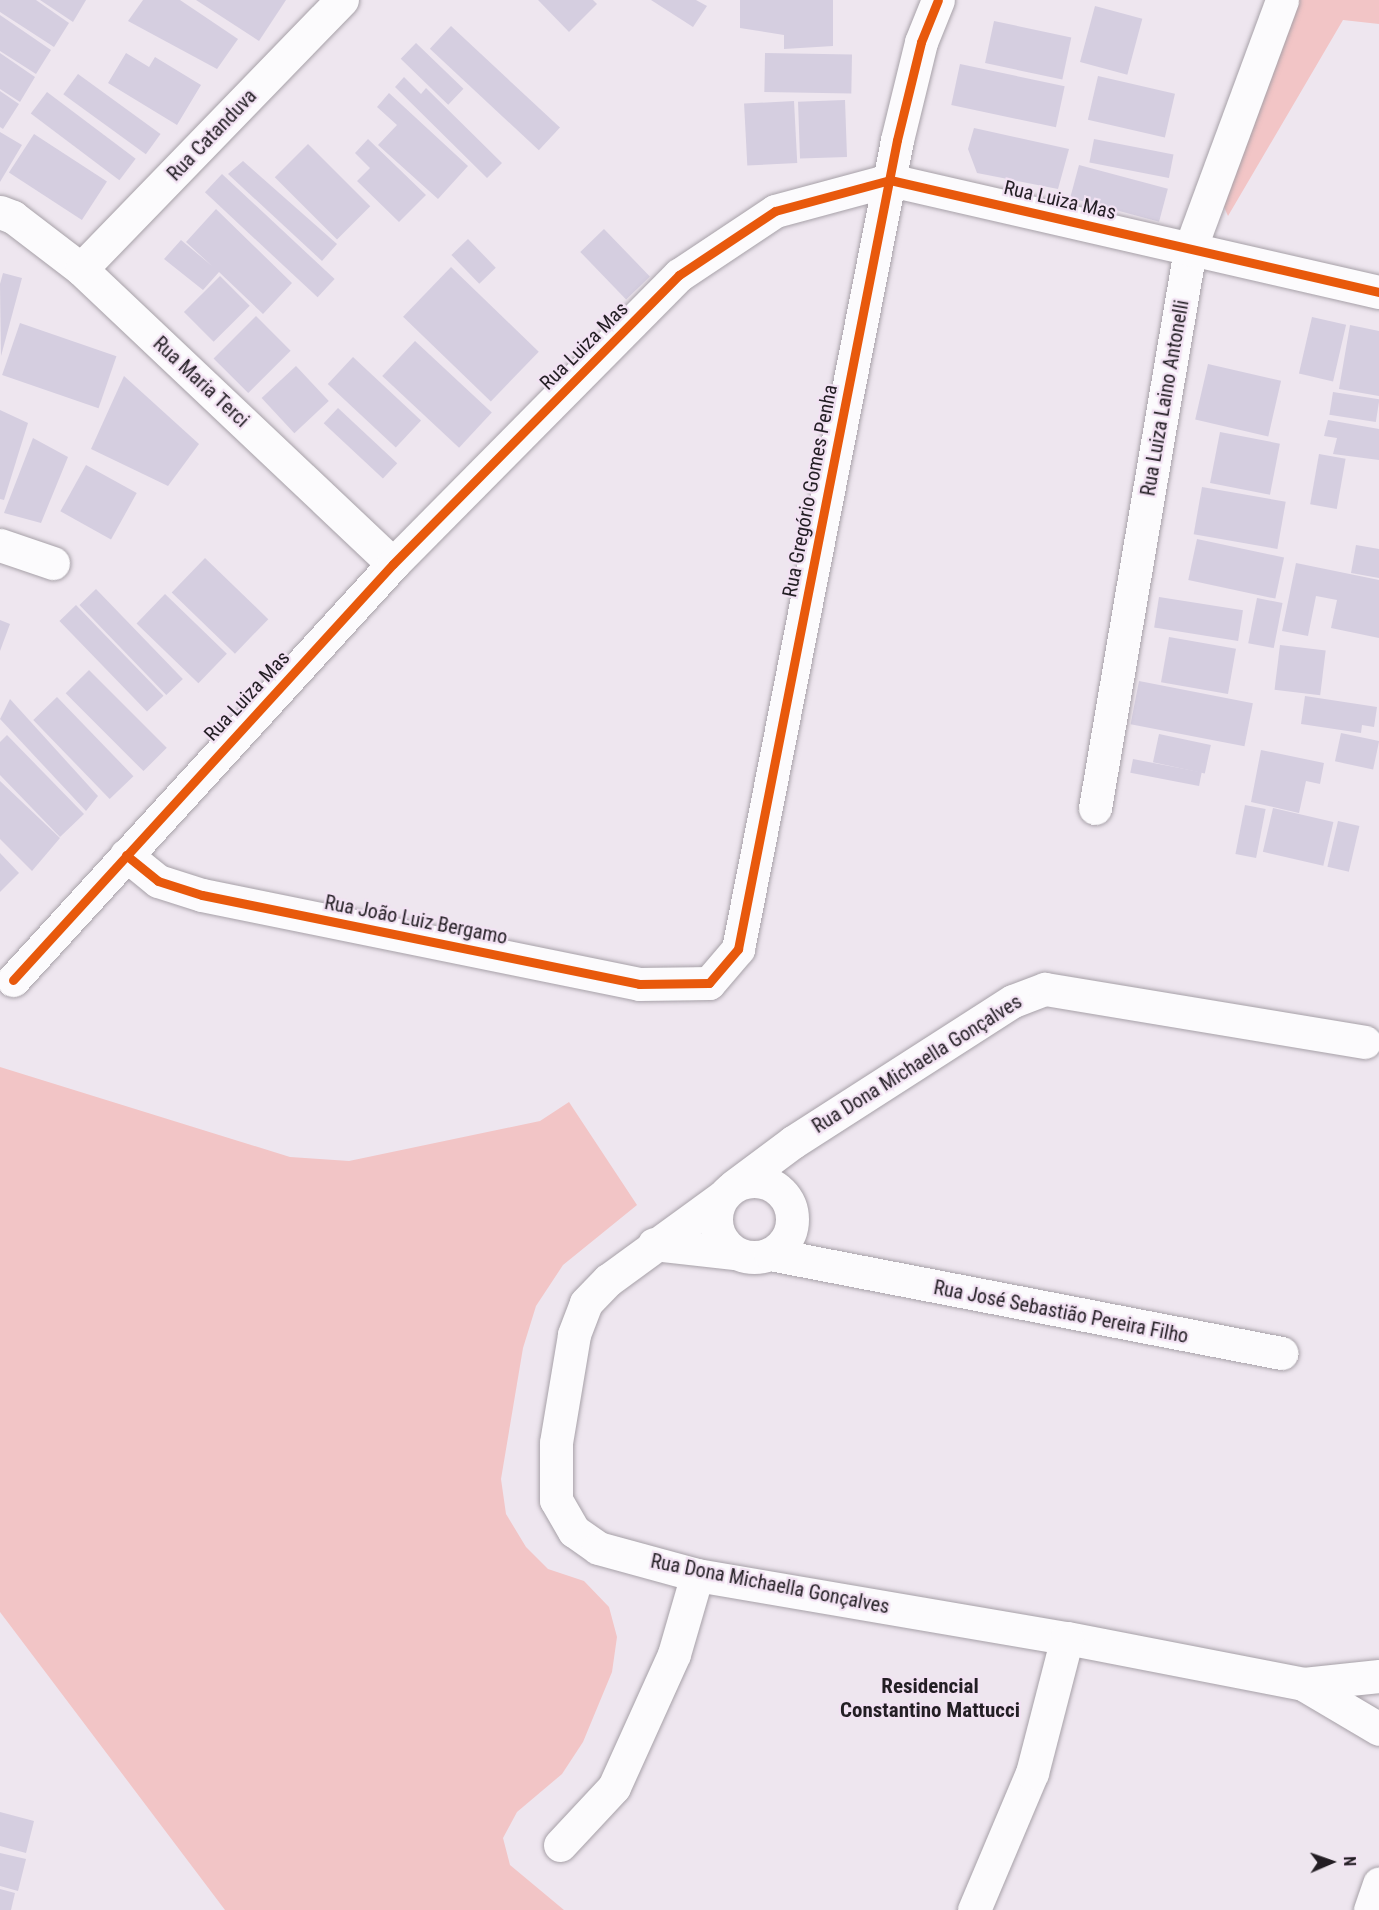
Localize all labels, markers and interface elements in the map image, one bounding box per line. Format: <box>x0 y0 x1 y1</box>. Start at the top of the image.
street label: Rua Catanduva <box>162 84 262 186</box>
street label: Rua Luiza Mas <box>1001 175 1119 225</box>
street label: Rua Luiza Mas <box>535 297 633 395</box>
street label: Rua Luiza Laino Antonelli <box>1136 298 1194 498</box>
street label: Rua Maria Terci <box>148 331 254 433</box>
street label: Rua Gregório Gomes Penha <box>778 383 842 599</box>
street label: Rua Luiza Mas <box>199 646 295 746</box>
street label: Rua João Luiz Bergamo <box>323 890 509 950</box>
street label: Rua Dona Michaella Gonçalves <box>808 990 1026 1138</box>
street label: Rua José Sebastião Pereira Filho <box>932 1276 1190 1348</box>
street label: Rua Dona Michaella Gonçalves <box>649 1549 891 1619</box>
district label: Residencial Constantino Mattucci <box>840 1673 1020 1723</box>
north arrow <box>1301 1832 1361 1892</box>
text: N <box>1340 1856 1359 1867</box>

